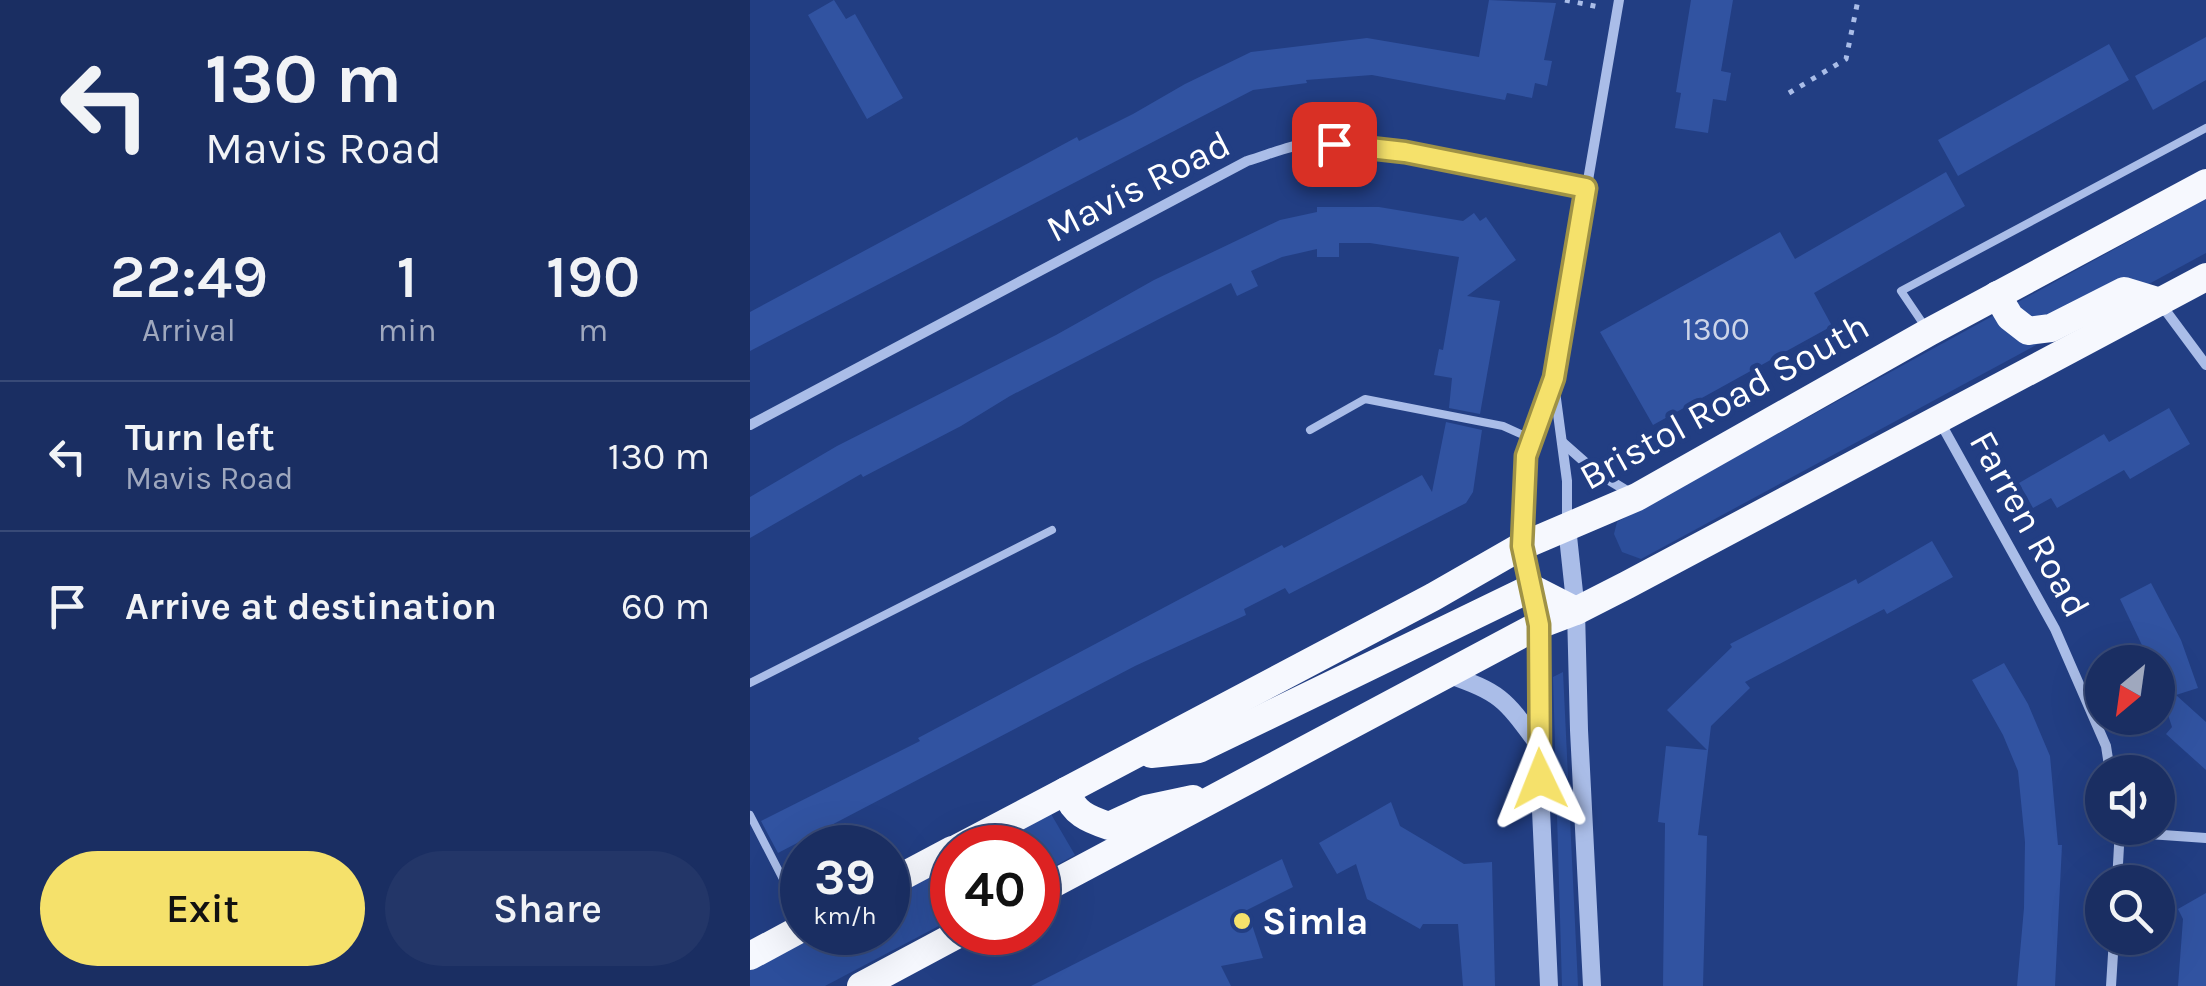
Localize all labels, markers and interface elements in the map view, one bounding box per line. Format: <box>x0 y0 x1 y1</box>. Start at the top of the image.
text: 130 m <box>205 38 402 120</box>
icon: left <box>40 40 170 170</box>
pin <box>1292 102 1377 187</box>
icon: arrive <box>1307 117 1362 172</box>
street label: Mavis Road <box>1039 121 1238 252</box>
text: Mavis Road <box>205 122 442 174</box>
text: 22:49 <box>110 242 268 312</box>
text: 1 <box>397 242 418 312</box>
text: 190 <box>546 242 640 312</box>
street label: Bristol Road South <box>1572 303 1877 500</box>
house number: 1300 <box>1682 311 1750 348</box>
text: Arrival <box>142 312 236 349</box>
text: min <box>378 312 436 349</box>
text: m <box>578 312 608 349</box>
text: Turn left <box>125 415 275 460</box>
street label: Farren Road <box>1960 423 2099 625</box>
icon: left <box>40 429 95 484</box>
text: 130 m <box>608 434 710 479</box>
text: Mavis Road <box>125 460 293 497</box>
icon: arrive <box>40 579 95 634</box>
text: Arrive at destination <box>125 584 497 629</box>
text: 60 m <box>621 584 710 629</box>
north arrow <box>2085 645 2175 735</box>
map controls <box>2085 645 2175 955</box>
position arrow <box>1488 727 1592 831</box>
button: sound <box>2085 755 2175 845</box>
speed limit sign: 40 <box>930 825 1060 955</box>
text: 39 <box>814 848 876 907</box>
button: Exit <box>40 851 365 966</box>
button: Share <box>385 851 710 966</box>
button: search <box>2085 865 2175 955</box>
place label: Simla <box>1262 899 1369 944</box>
text: km/h <box>813 901 877 930</box>
marker: Simla <box>1231 910 1253 932</box>

